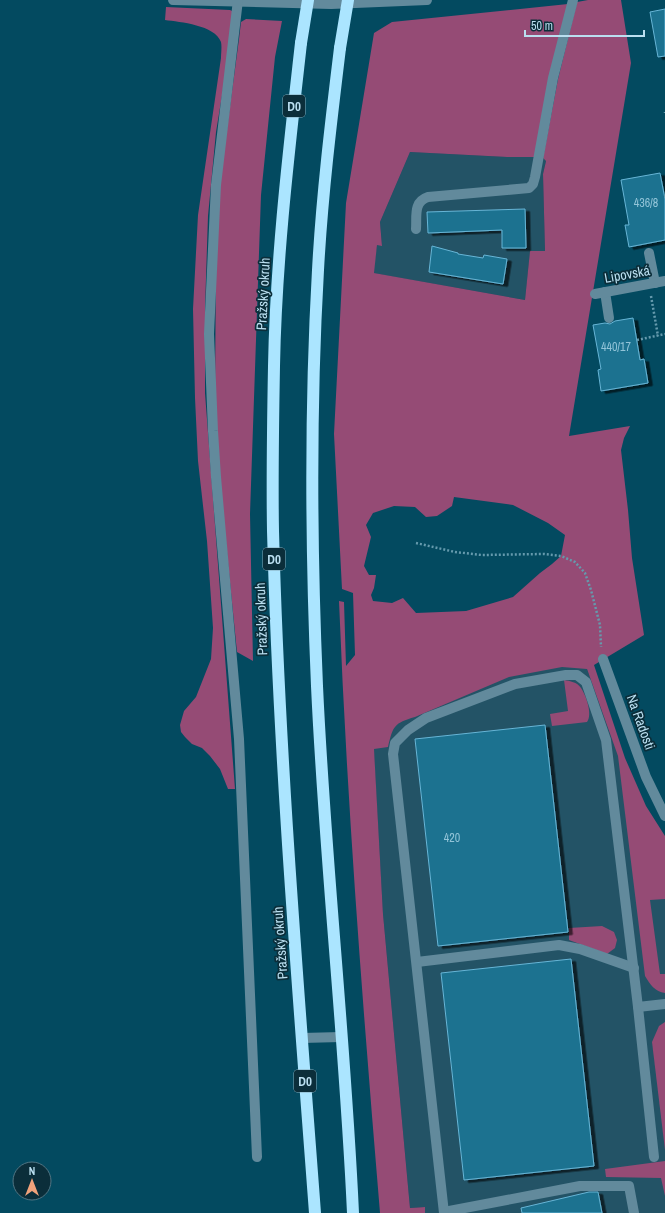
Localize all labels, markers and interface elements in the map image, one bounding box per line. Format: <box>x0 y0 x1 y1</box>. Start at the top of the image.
scale bar <box>525 12 644 38</box>
text: 50 m <box>531 18 553 34</box>
road number: D0 <box>283 95 305 117</box>
house number: 436/8 <box>634 195 658 211</box>
street label: Pražský okruh <box>252 257 274 331</box>
street label: Lipovská <box>603 261 652 287</box>
house number: 440/17 <box>601 339 632 355</box>
road number: D0 <box>263 548 285 570</box>
street label: Pražský okruh <box>251 582 271 656</box>
street label: Na Radosti <box>623 692 659 752</box>
house number: 420 <box>444 830 460 846</box>
street label: Pražský okruh <box>268 906 292 980</box>
road number: D0 <box>294 1070 316 1092</box>
north arrow <box>12 1161 52 1201</box>
text: N <box>29 1164 35 1178</box>

